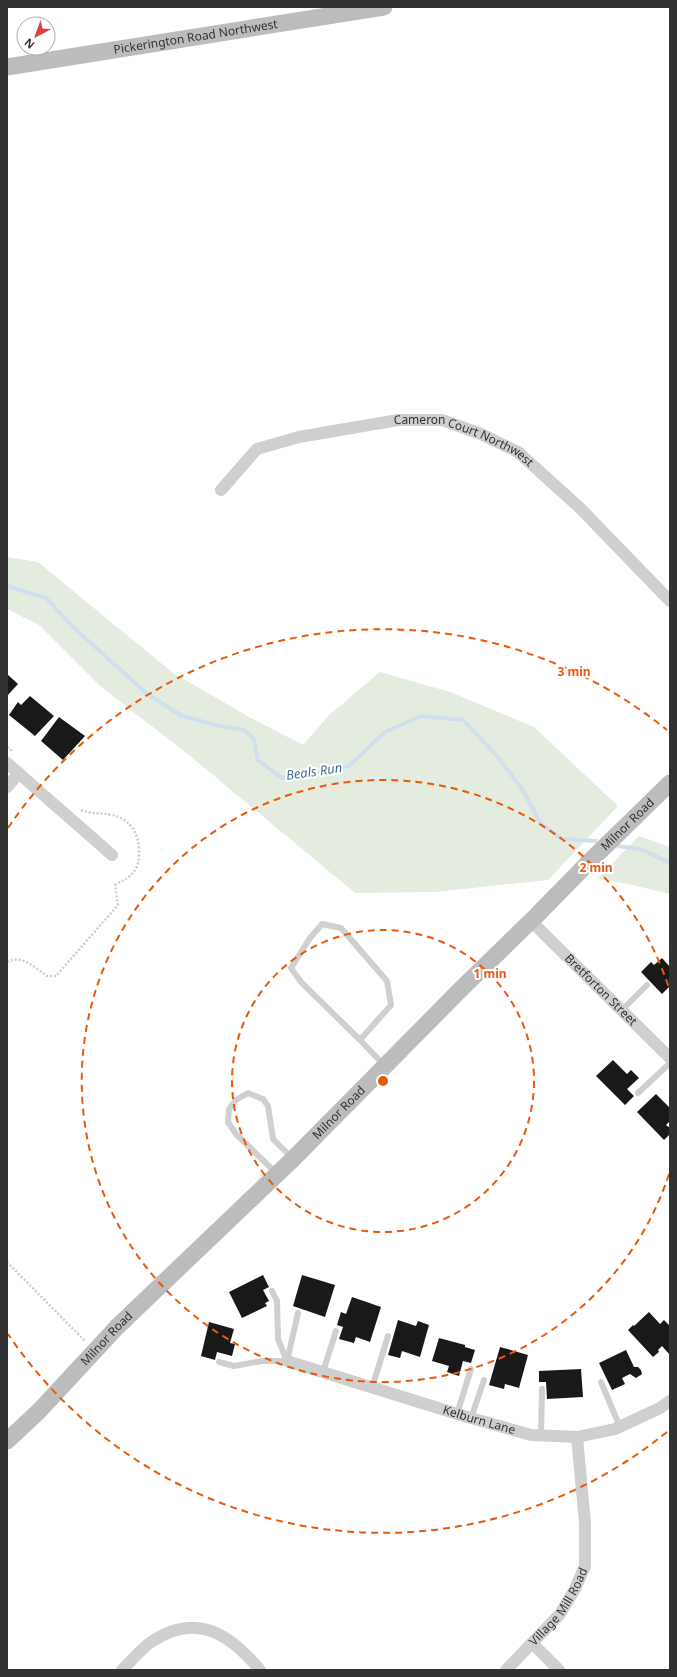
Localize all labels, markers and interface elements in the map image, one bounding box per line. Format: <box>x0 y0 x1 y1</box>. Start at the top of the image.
street label: Pickerington Road Northwest <box>112 15 279 58</box>
north arrow <box>16 16 56 56</box>
text: N <box>21 35 37 53</box>
street label: Cameron Court Northwest <box>392 410 538 471</box>
text: 3 min <box>557 663 591 680</box>
water label: Beals Run <box>285 758 343 784</box>
street label: Milnor Road <box>597 794 658 854</box>
text: 2 min <box>579 859 613 876</box>
street label: Bretforton Street <box>561 950 642 1030</box>
text: 1 min <box>473 965 507 982</box>
centre of rings <box>376 1074 390 1088</box>
street label: Milnor Road <box>308 1082 369 1143</box>
street label: Milnor Road <box>76 1307 136 1369</box>
street label: Kelburn Lane <box>441 1401 518 1438</box>
street label: Village Mill Road <box>525 1565 591 1649</box>

